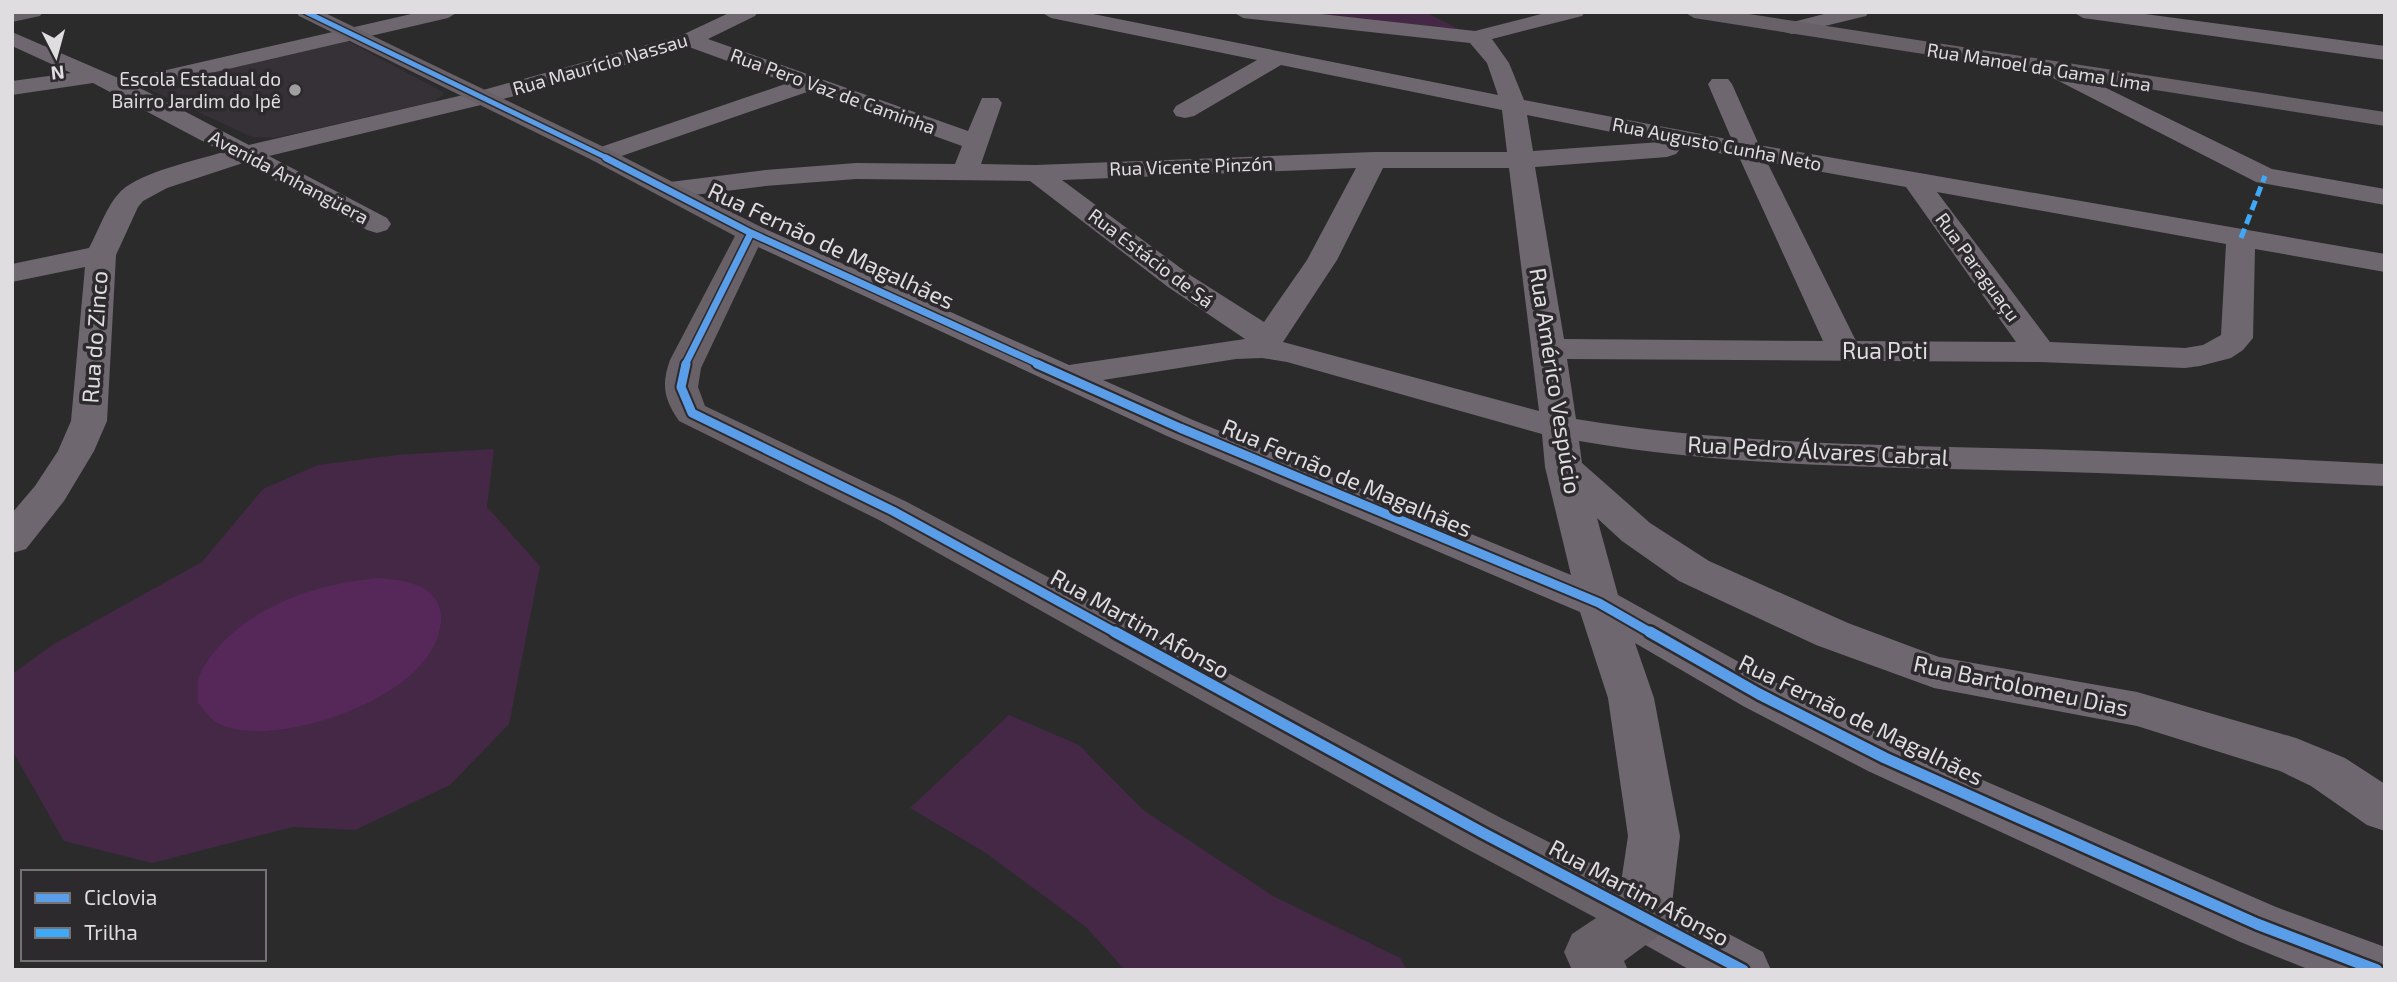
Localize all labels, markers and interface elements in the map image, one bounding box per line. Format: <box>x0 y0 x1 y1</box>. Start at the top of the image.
north arrow <box>21 21 91 91</box>
street label: Rua Maurício Nassau <box>510 28 690 100</box>
street label: Rua Manoel da Gama Lima <box>1925 37 2153 96</box>
street label: Rua Pero Vaz de Caminha <box>728 43 939 138</box>
text: N <box>50 61 66 86</box>
place label: Escola Estadual do Bairro Jardim do Ipê <box>112 67 281 112</box>
marker: Escola Estadual do Bairro Jardim do Ipê <box>287 82 303 98</box>
street label: Rua Augusto Cunha Neto <box>1610 112 1824 175</box>
street label: Avenida Anhangüera <box>205 125 373 228</box>
street label: Rua Vicente Pinzón <box>1109 151 1273 180</box>
street label: Rua Fernão de Magalhães <box>704 176 959 315</box>
street label: Rua Estácio de Sá <box>1084 203 1218 312</box>
street label: Rua Paraguaçu <box>1930 208 2026 326</box>
street label: Rua Américo Vespúcio <box>1524 266 1588 496</box>
street label: Rua do Zinco <box>75 270 113 404</box>
street label: Rua Poti <box>1842 336 1928 364</box>
street label: Rua Fernão de Magalhães <box>1218 412 1476 542</box>
street label: Rua Pedro Álvares Cabral <box>1687 429 1950 471</box>
street label: Rua Martim Afonso <box>1046 562 1235 684</box>
street label: Rua Fernão de Magalhães <box>1735 648 1988 791</box>
street label: Rua Bartolomeu Dias <box>1911 649 2131 721</box>
street label: Rua Martim Afonso <box>1545 833 1734 951</box>
legend <box>21 870 266 961</box>
text: Ciclovia <box>84 884 157 909</box>
text: Trilha <box>84 919 138 944</box>

